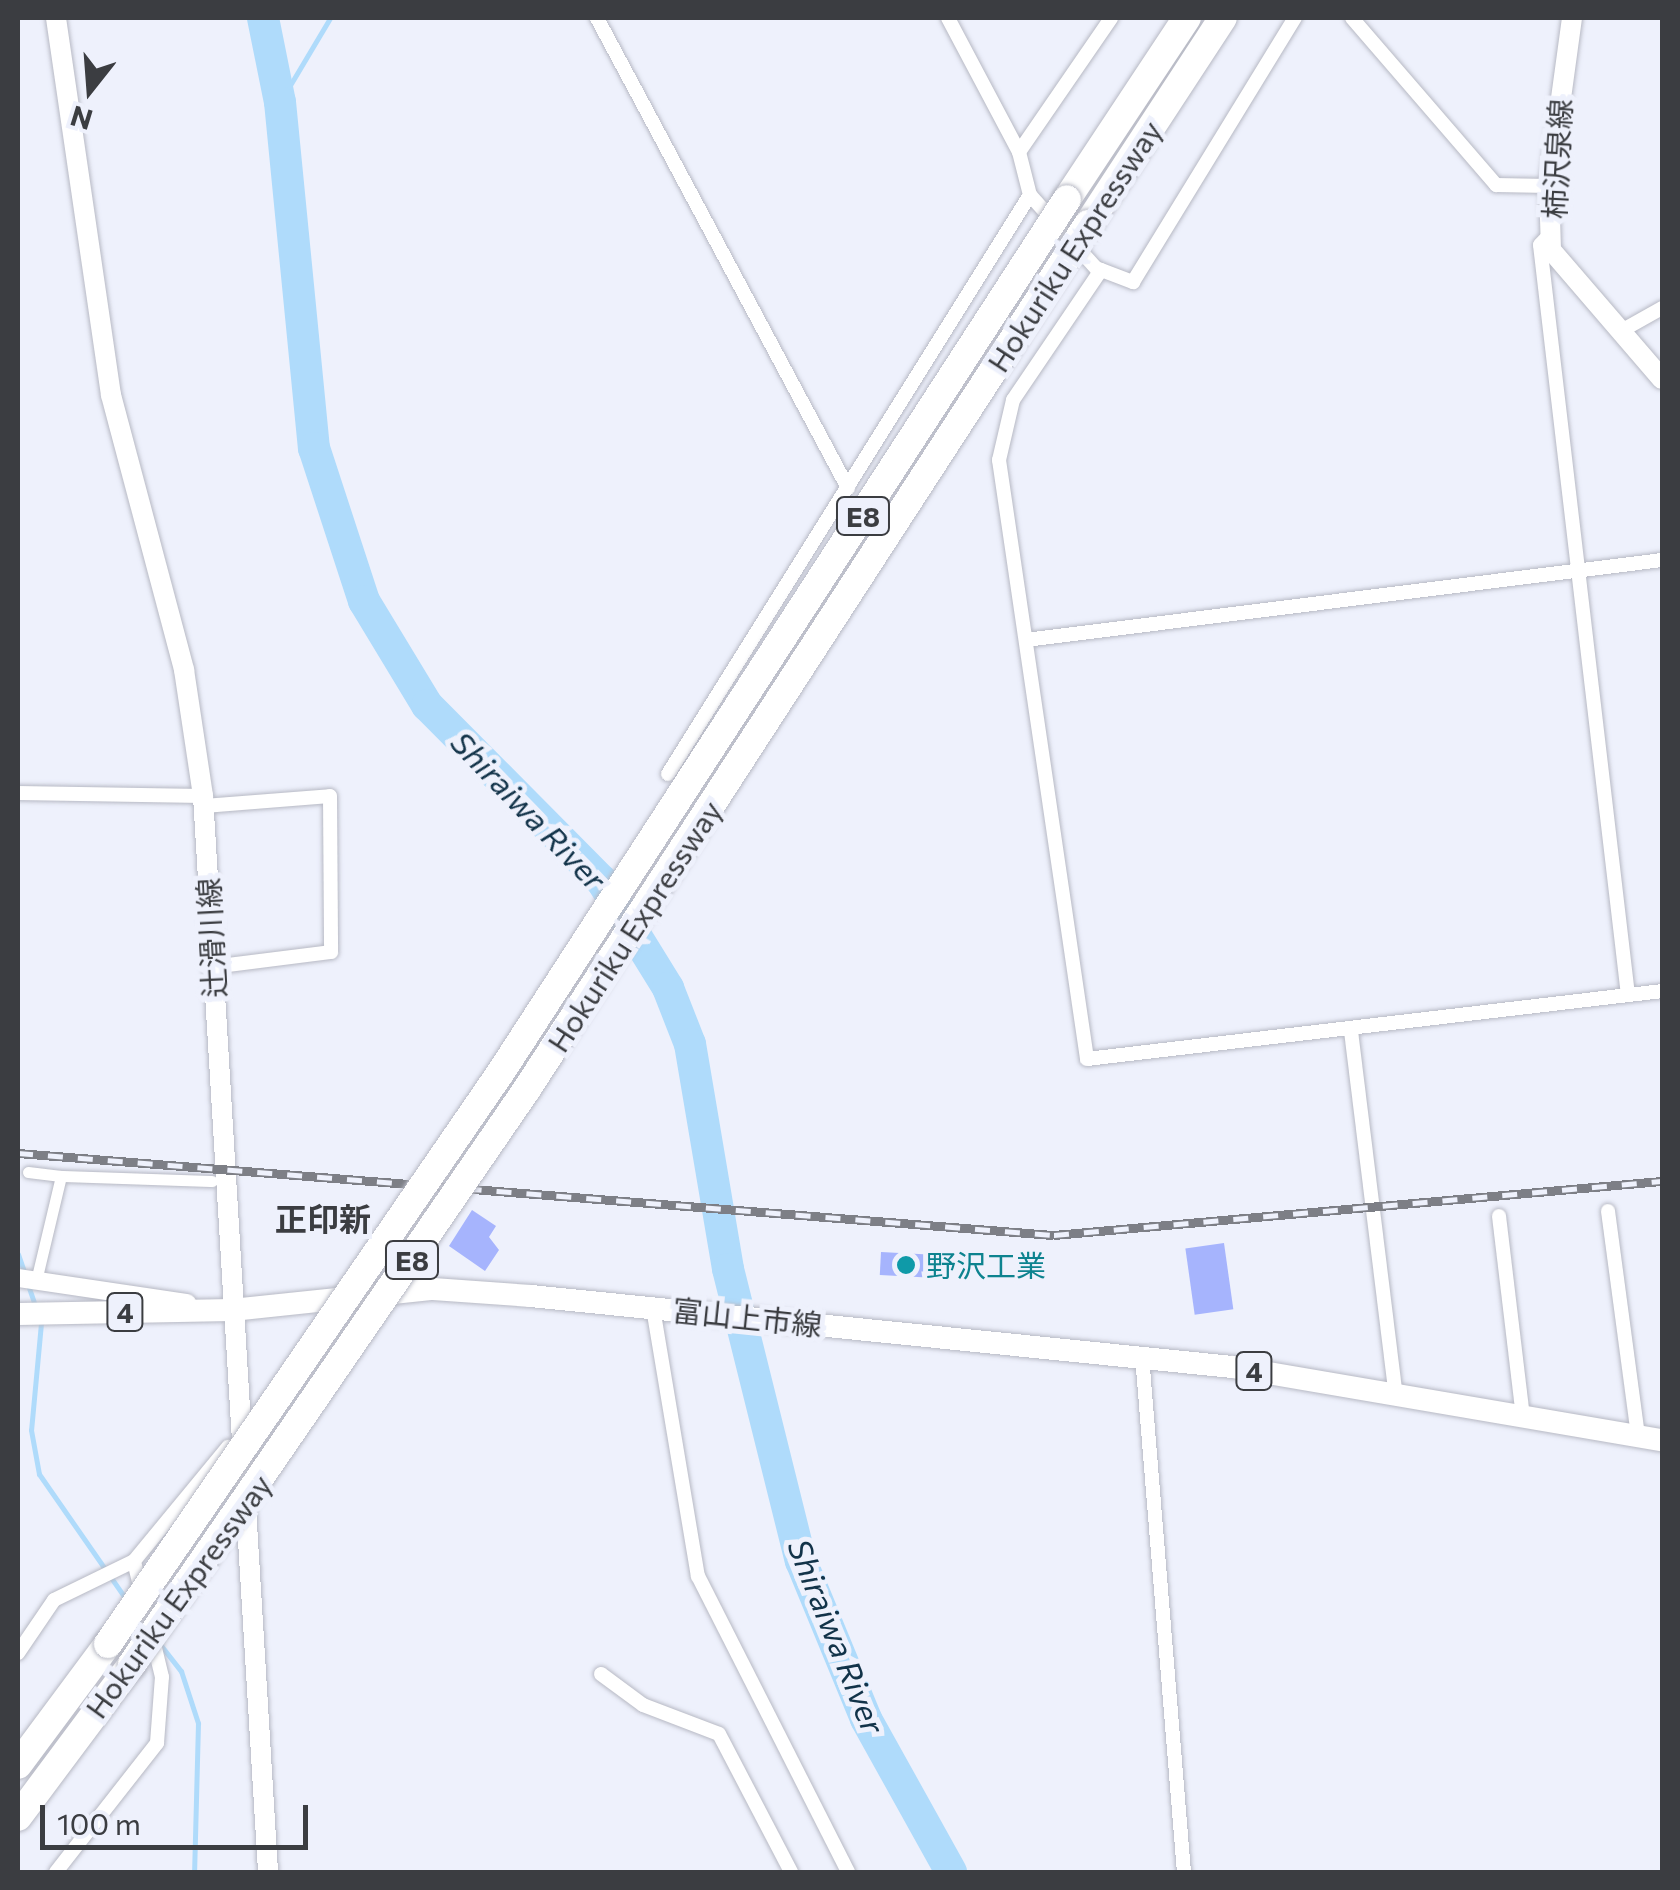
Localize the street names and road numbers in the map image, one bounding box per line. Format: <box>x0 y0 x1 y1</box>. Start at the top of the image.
street label: 柿沢泉線 <box>1536 98 1578 220</box>
street label: Hokuriku Expressway <box>979 114 1169 378</box>
road number: E8 <box>836 493 890 539</box>
street label: Hokuriku Expressway <box>539 794 729 1058</box>
street label: 辻滑川線 <box>190 877 232 999</box>
road number: E8 <box>384 1237 440 1283</box>
road number: 4 <box>105 1289 145 1335</box>
street label: 富山上市線 <box>671 1291 823 1343</box>
road number: 4 <box>1234 1348 1274 1394</box>
street label: Hokuriku Expressway <box>78 1467 278 1725</box>

